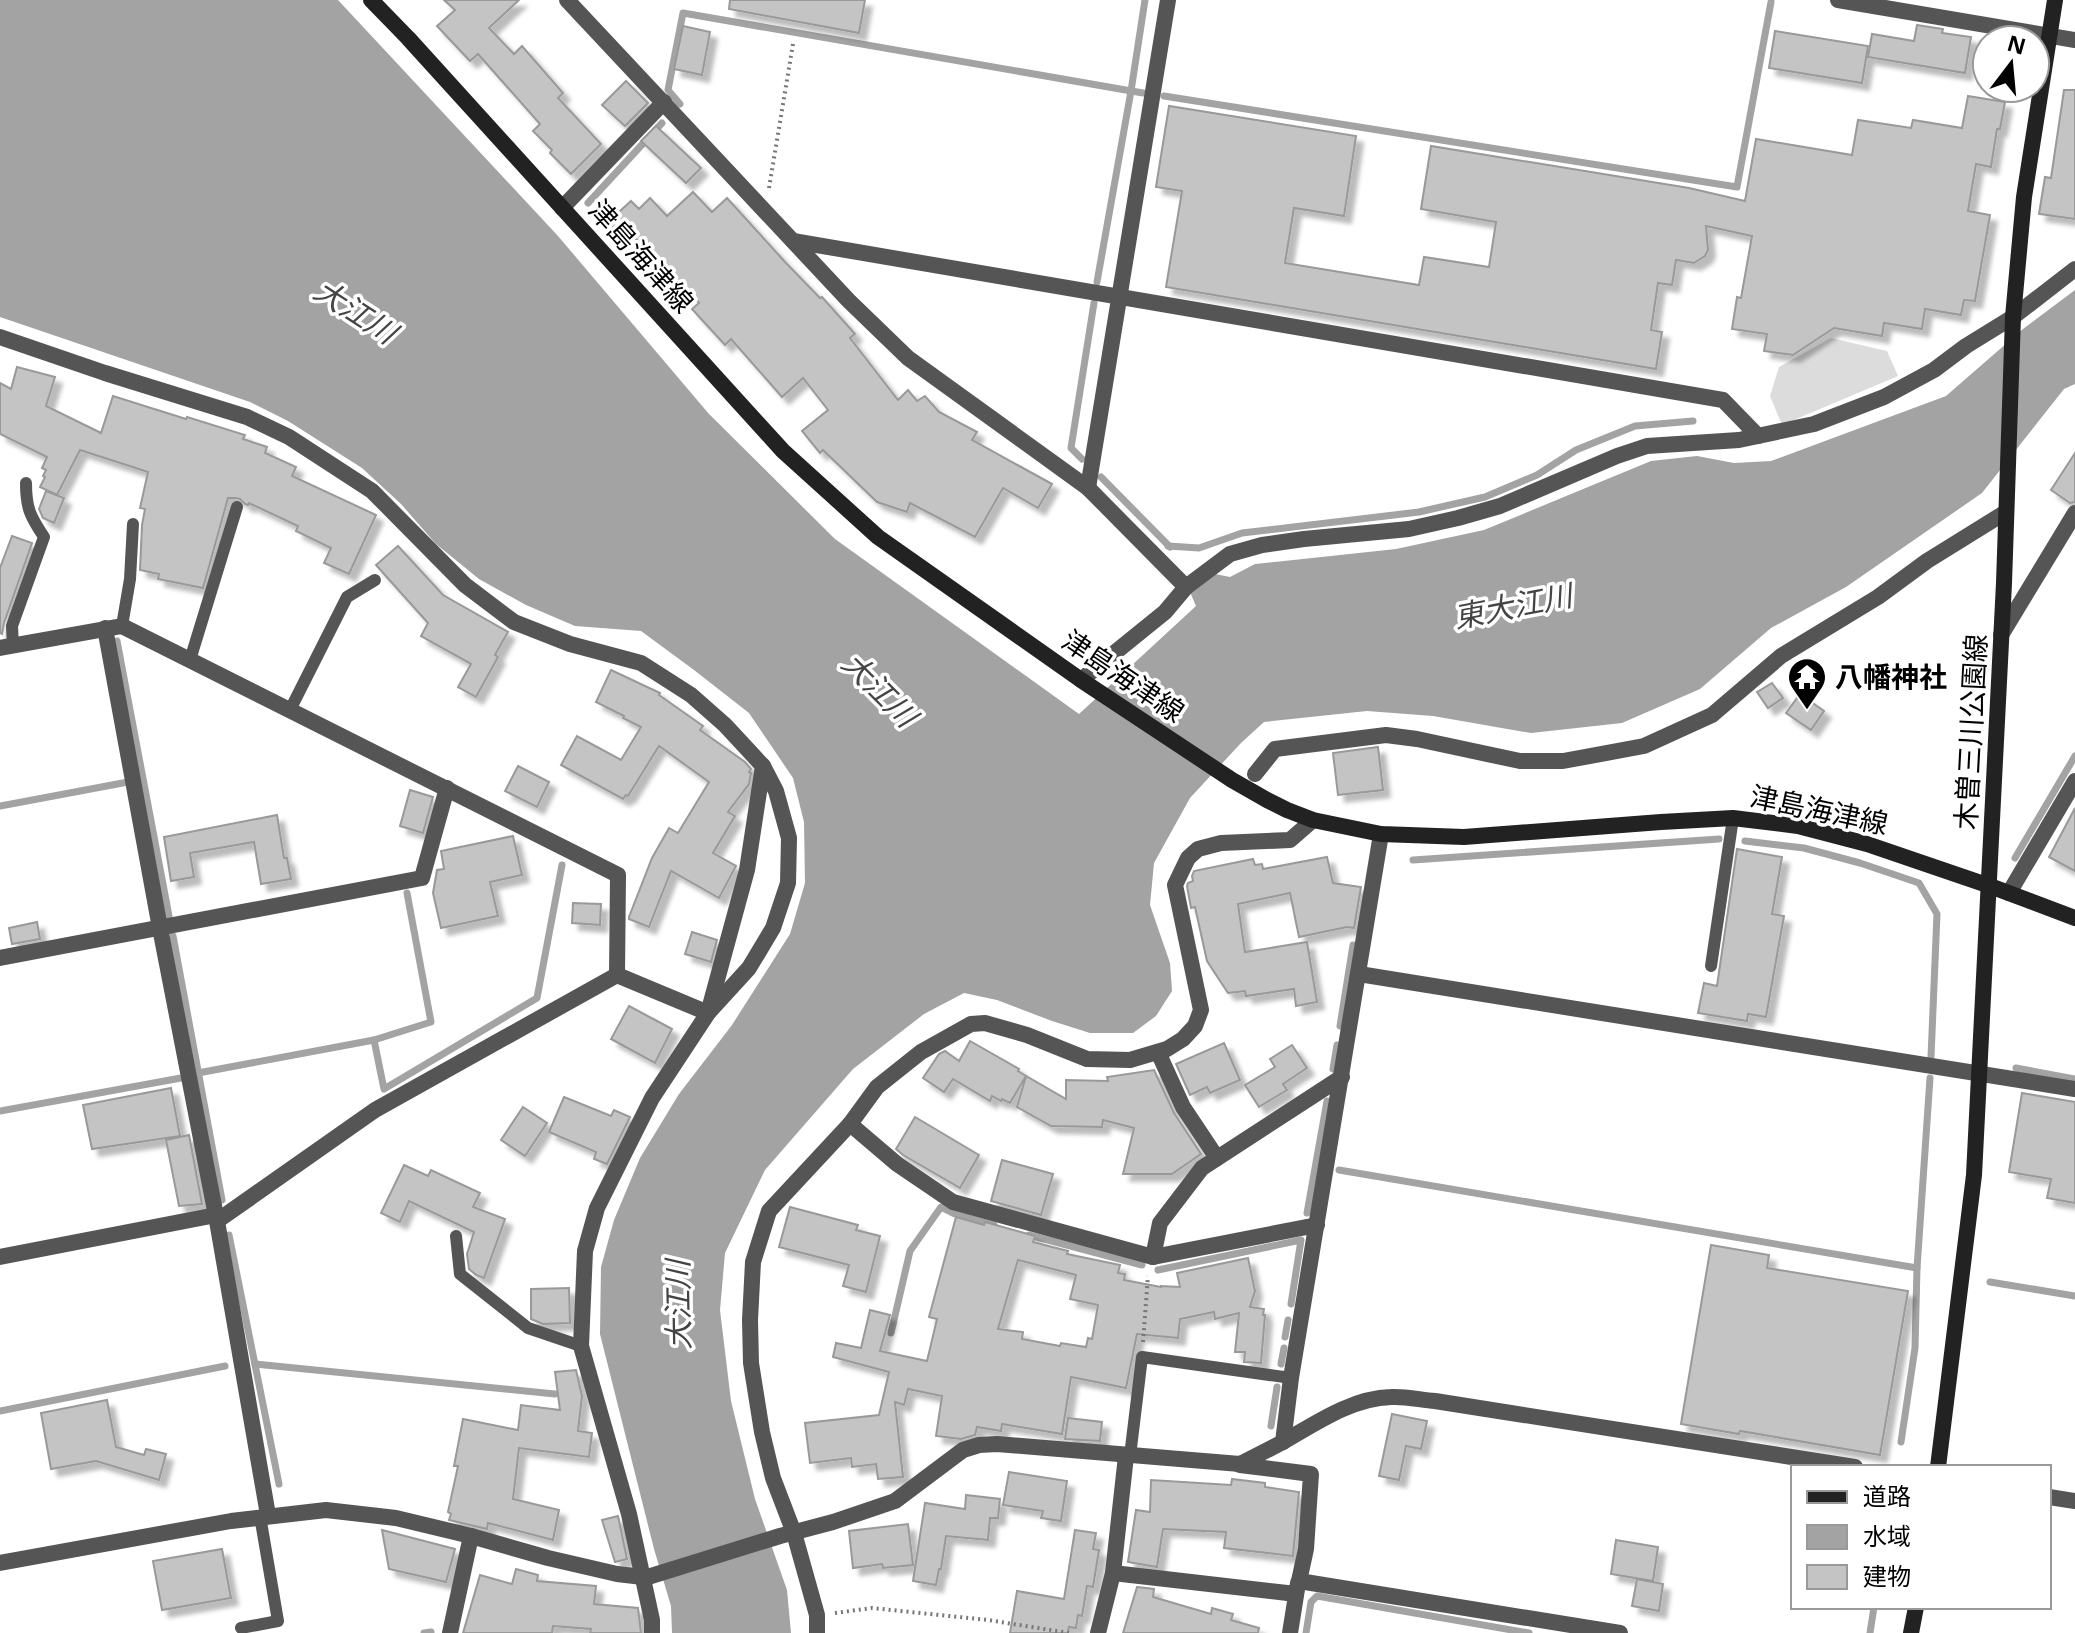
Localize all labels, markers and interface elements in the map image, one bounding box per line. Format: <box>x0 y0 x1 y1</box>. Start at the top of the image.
north arrow <box>1971 24 2051 104</box>
text: N <box>2004 27 2030 61</box>
street label: 津島海津線 <box>581 191 703 320</box>
water label: 大江川 <box>307 269 407 354</box>
water label: 東大江川 <box>1450 573 1578 637</box>
street label: 津島海津線 <box>1055 620 1192 730</box>
street label: 木曽三川公園線 <box>1946 633 1994 831</box>
water label: 大江川 <box>834 643 928 737</box>
temple icon: 八幡神社 <box>1786 656 1828 711</box>
place label: 八幡神社 <box>1835 657 1947 695</box>
street label: 津島海津線 <box>1747 776 1892 842</box>
water label: 大江川 <box>656 1257 699 1350</box>
legend <box>1791 1465 2051 1609</box>
text: 道路 <box>1863 1479 1911 1512</box>
text: 水域 <box>1863 1519 1911 1552</box>
text: 建物 <box>1863 1559 1911 1592</box>

